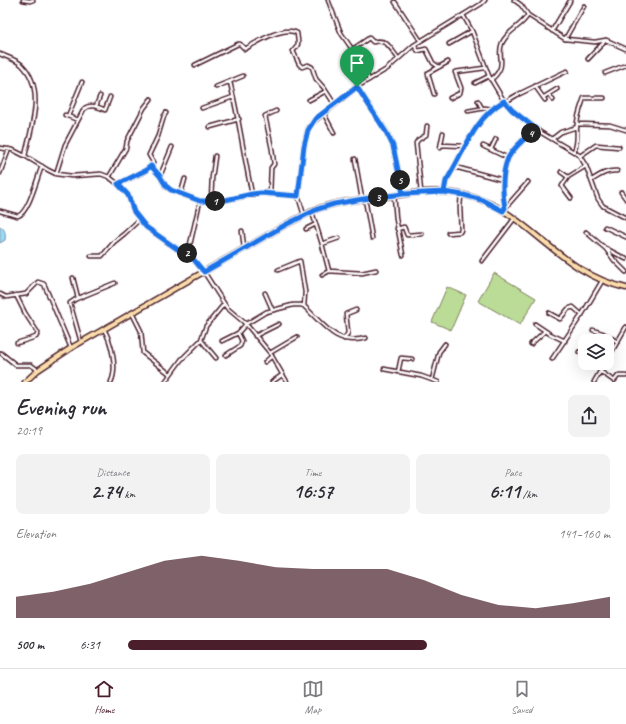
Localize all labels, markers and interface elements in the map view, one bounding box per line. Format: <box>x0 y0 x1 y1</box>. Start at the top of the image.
pin <box>340 46 374 87</box>
icon: arrive <box>346 52 368 74</box>
pin: 4 <box>521 123 541 143</box>
text: 4 <box>529 126 533 140</box>
pin: 5 <box>390 170 410 190</box>
text: 5 <box>398 173 402 187</box>
pin: 3 <box>368 187 388 207</box>
text: 3 <box>376 190 380 204</box>
pin: 1 <box>205 191 225 211</box>
text: 1 <box>213 194 217 208</box>
pin: 2 <box>177 243 197 263</box>
text: 2 <box>185 246 189 260</box>
map controls <box>578 334 614 370</box>
button: layers <box>578 334 614 370</box>
text: Evening run <box>16 394 106 422</box>
button: share <box>568 395 610 437</box>
text: 20:19 <box>16 423 42 439</box>
text: Distance <box>97 465 129 479</box>
text: Time <box>305 465 321 479</box>
text: Pace <box>505 465 521 479</box>
text: 2.74 <box>91 479 122 504</box>
text: 16:57 <box>293 479 333 504</box>
text: 6:11 <box>489 479 520 504</box>
text: km <box>122 487 135 501</box>
text: /km <box>520 487 537 501</box>
text: Elevation <box>16 526 56 542</box>
text: 141–160 m <box>559 526 610 542</box>
text: 500 m <box>16 637 44 653</box>
text: 6:31 <box>80 637 100 653</box>
tab: Home <box>93 678 115 716</box>
tab: Map <box>302 678 324 716</box>
tab: Saved <box>511 678 533 716</box>

